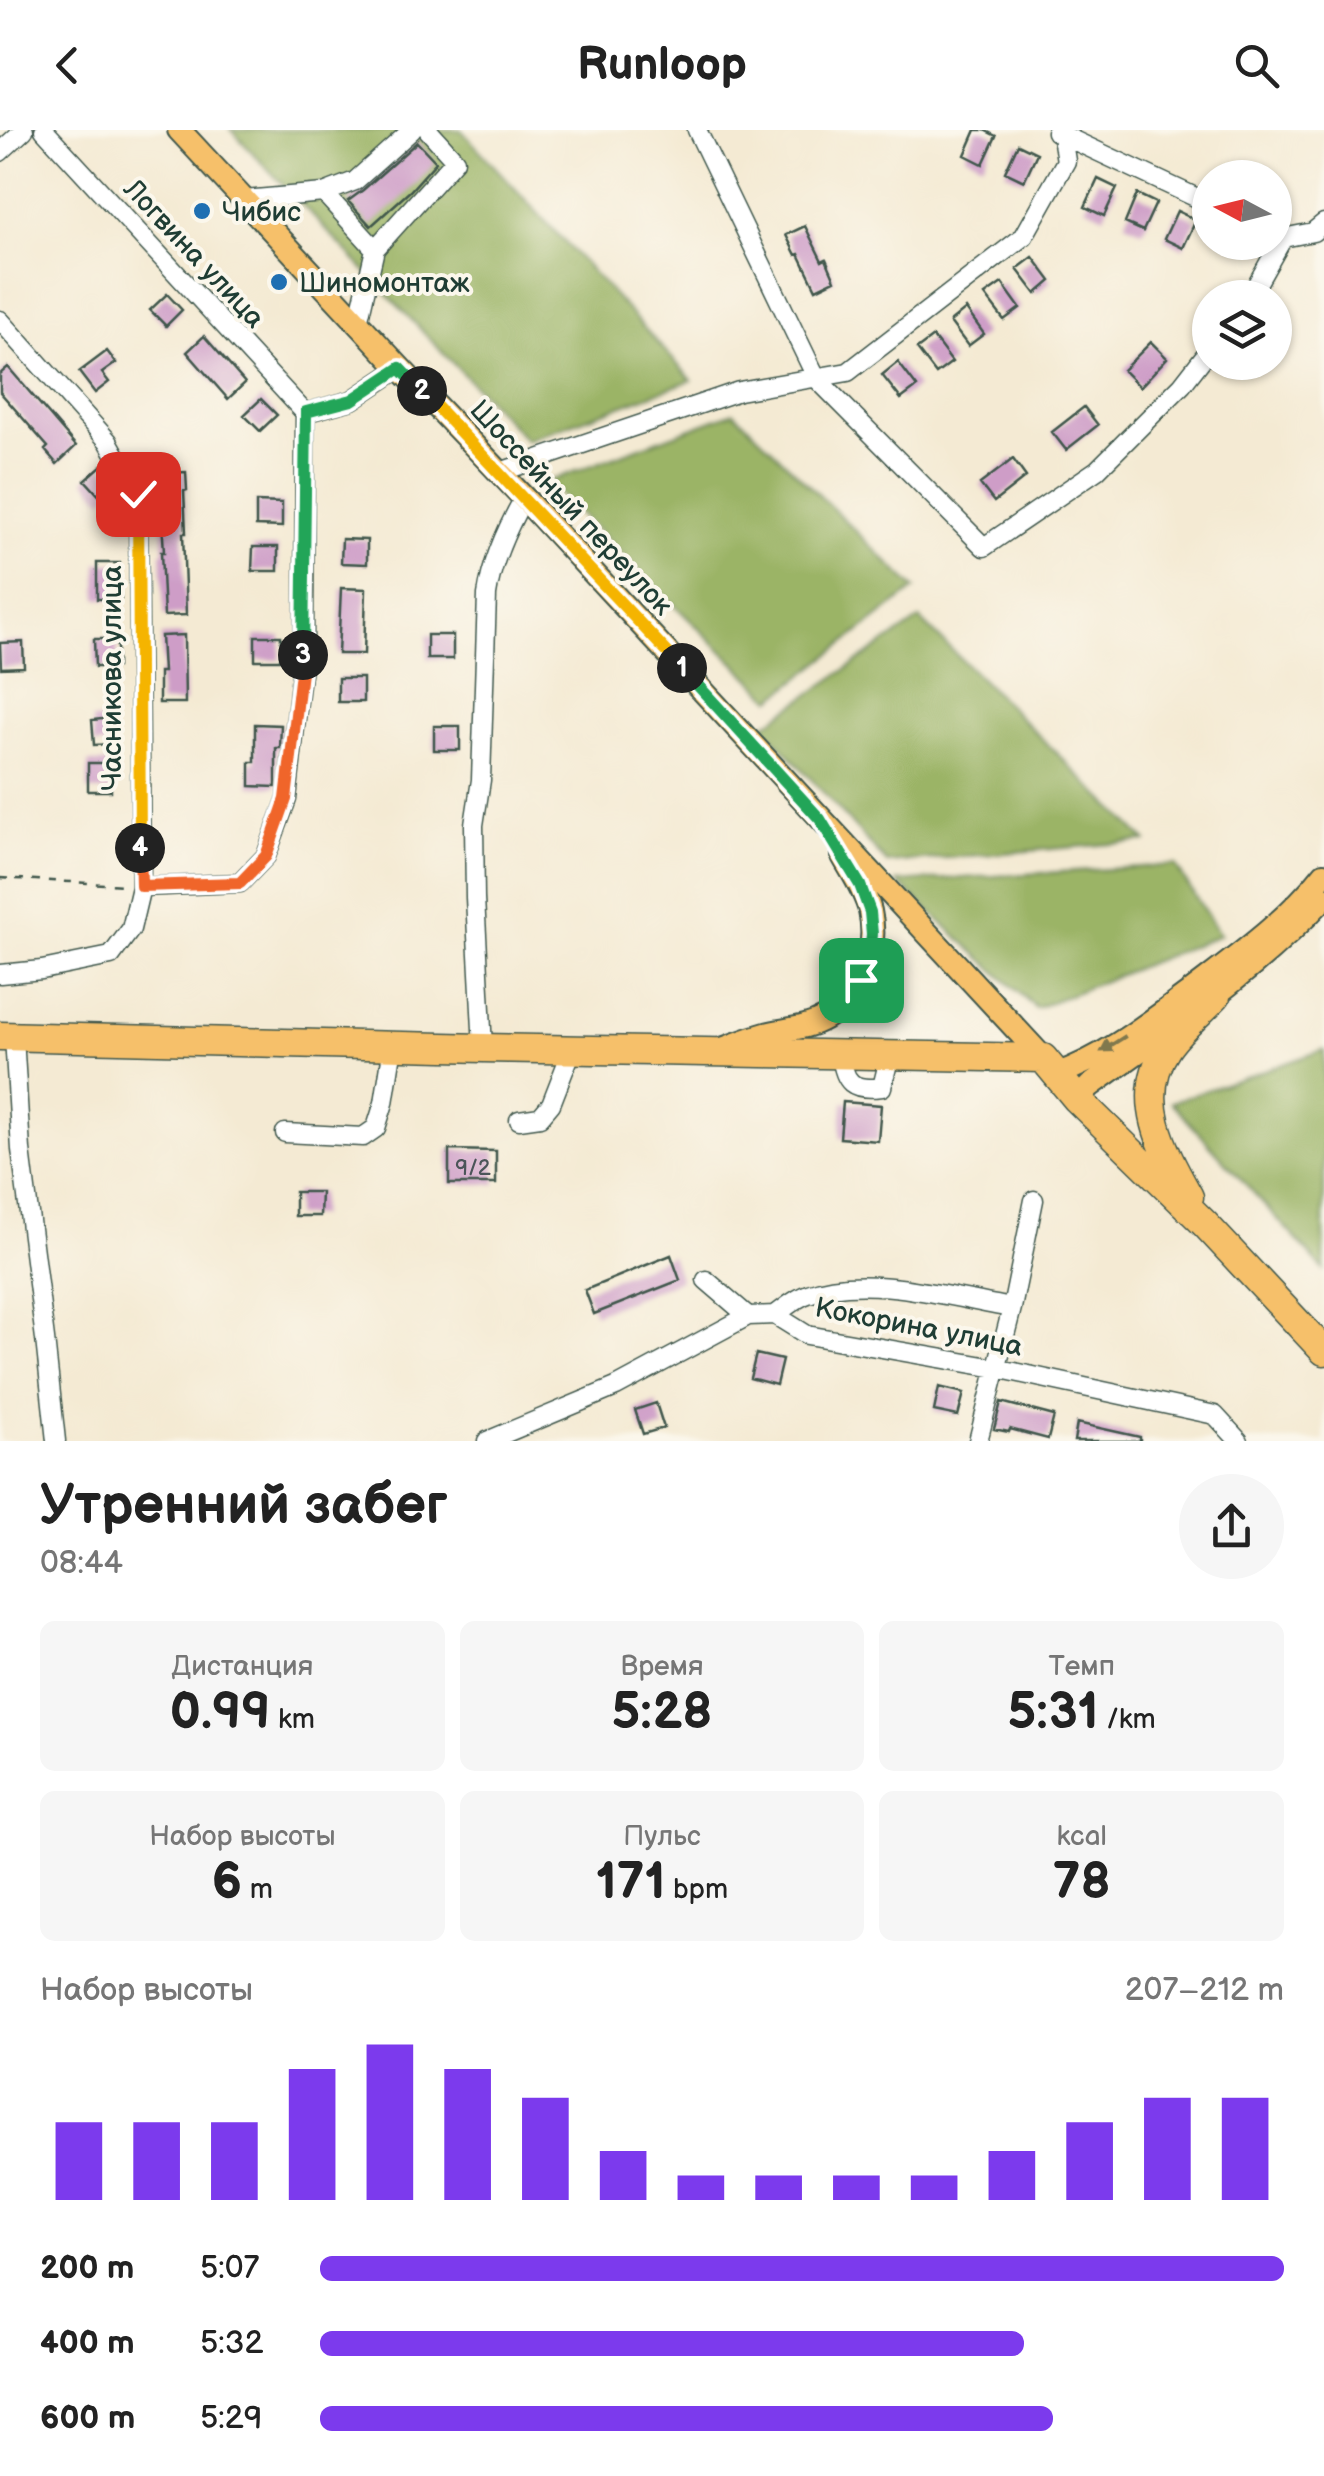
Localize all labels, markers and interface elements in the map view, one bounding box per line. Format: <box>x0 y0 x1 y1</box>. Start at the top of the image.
icon: back <box>40 38 95 93</box>
text: Runloop <box>577 38 747 93</box>
icon: search <box>1229 38 1284 93</box>
north arrow <box>1192 160 1292 260</box>
map controls <box>1192 160 1292 380</box>
street label: Логвина улица <box>116 172 271 335</box>
place label: Чибис <box>222 196 301 229</box>
marker: Чибис <box>191 200 213 222</box>
place label: Шиномонтаж <box>299 267 470 300</box>
marker: Шиномонтаж <box>268 271 290 293</box>
button: layers <box>1192 280 1292 380</box>
pin: 2 <box>397 366 447 416</box>
text: 2 <box>414 374 430 407</box>
street label: Шоссейный переулок <box>463 394 679 622</box>
pin <box>96 452 181 537</box>
icon: check <box>111 467 166 522</box>
street label: Часникова улица <box>96 565 129 791</box>
pin: 3 <box>278 630 328 680</box>
text: 3 <box>295 638 311 671</box>
pin: 1 <box>657 643 707 693</box>
text: 1 <box>676 651 688 684</box>
pin: 4 <box>115 823 165 873</box>
text: 4 <box>132 831 148 864</box>
pin <box>819 938 904 1023</box>
icon: arrive <box>834 953 889 1008</box>
one-way arrow <box>1099 1035 1127 1053</box>
house number: 9/2 <box>455 1155 491 1182</box>
street label: Кокорина улица <box>812 1291 1026 1364</box>
text: Утренний забег <box>40 1473 448 1540</box>
button: share <box>1179 1474 1284 1579</box>
text: 08:44 <box>40 1544 123 1583</box>
text: Дистанция <box>171 1650 313 1683</box>
text: Время <box>620 1650 704 1683</box>
text: Темп <box>1048 1650 1115 1683</box>
text: 0.99 <box>170 1683 270 1743</box>
text: 5:28 <box>612 1683 712 1743</box>
text: 5:31 <box>1008 1683 1099 1743</box>
text: km <box>270 1703 315 1736</box>
text: /km <box>1099 1703 1156 1736</box>
text: Набор высоты <box>149 1820 336 1853</box>
text: Пульс <box>623 1820 701 1853</box>
text: kcal <box>1057 1820 1107 1853</box>
text: 6 <box>212 1853 242 1913</box>
text: 171 <box>596 1853 665 1913</box>
text: 78 <box>1053 1853 1110 1913</box>
text: m <box>242 1873 273 1906</box>
text: bpm <box>665 1873 728 1906</box>
text: Набор высоты <box>40 1971 253 2010</box>
text: 207–212 m <box>1125 1971 1284 2010</box>
text: 200 m <box>40 2249 134 2288</box>
text: 5:07 <box>200 2249 259 2288</box>
text: 400 m <box>40 2324 135 2363</box>
text: 5:32 <box>200 2324 263 2363</box>
text: 600 m <box>40 2399 135 2438</box>
text: 5:29 <box>200 2399 262 2438</box>

